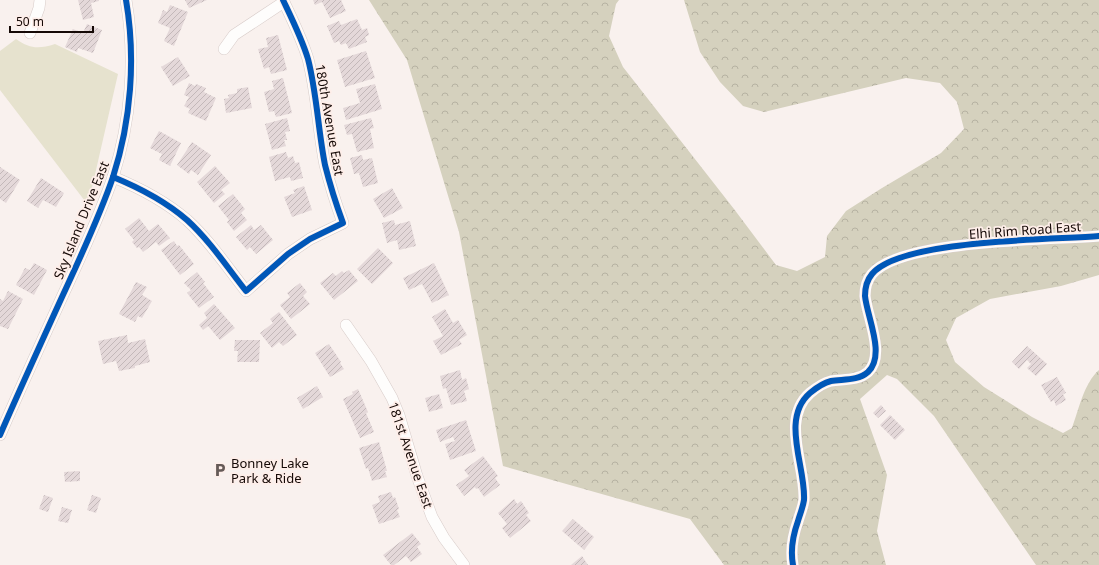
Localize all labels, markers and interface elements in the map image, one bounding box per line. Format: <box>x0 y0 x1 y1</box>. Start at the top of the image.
scale bar <box>10 8 93 34</box>
text: 50 m <box>16 13 44 30</box>
street label: 180th Avenue East <box>311 63 349 177</box>
street label: Sky Island Drive East <box>49 158 113 282</box>
street label: Elhi Rim Road East <box>968 217 1082 243</box>
street label: 181st Avenue East <box>384 400 438 511</box>
place label: Bonney Lake Park & Ride <box>231 454 309 487</box>
parking icon: Bonney Lake Park & Ride <box>212 462 228 478</box>

